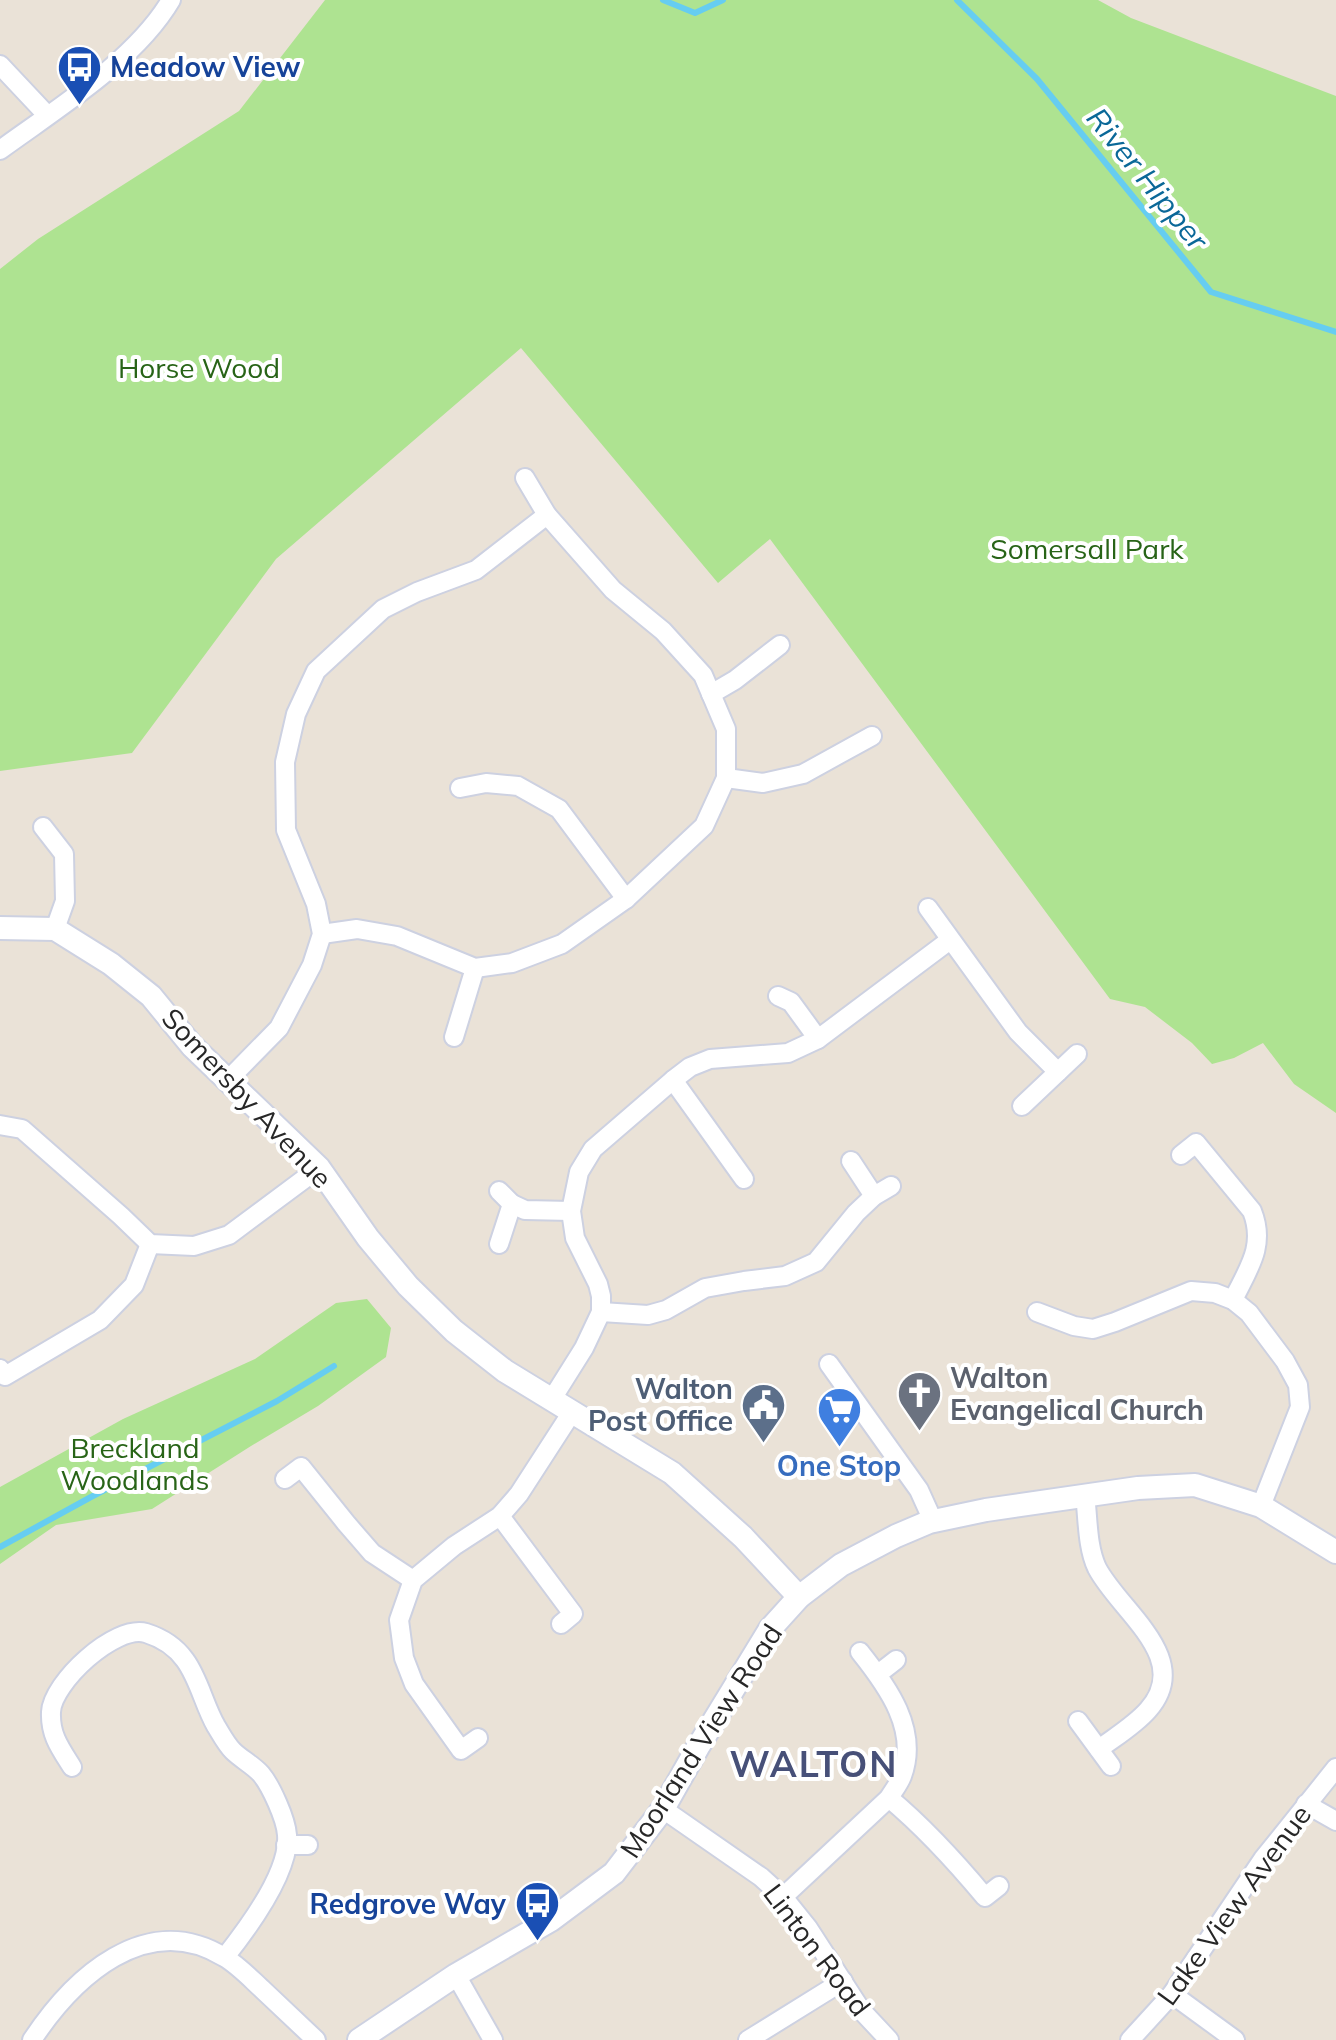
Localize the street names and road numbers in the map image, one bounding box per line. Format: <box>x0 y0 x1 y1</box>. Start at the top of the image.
street label: Somersby Avenue <box>155 1000 340 1195</box>
street label: Moorland View Road <box>612 1617 789 1864</box>
street label: Lake View Avenue <box>1149 1798 1318 2012</box>
street label: Linton Road <box>756 1877 878 2023</box>

